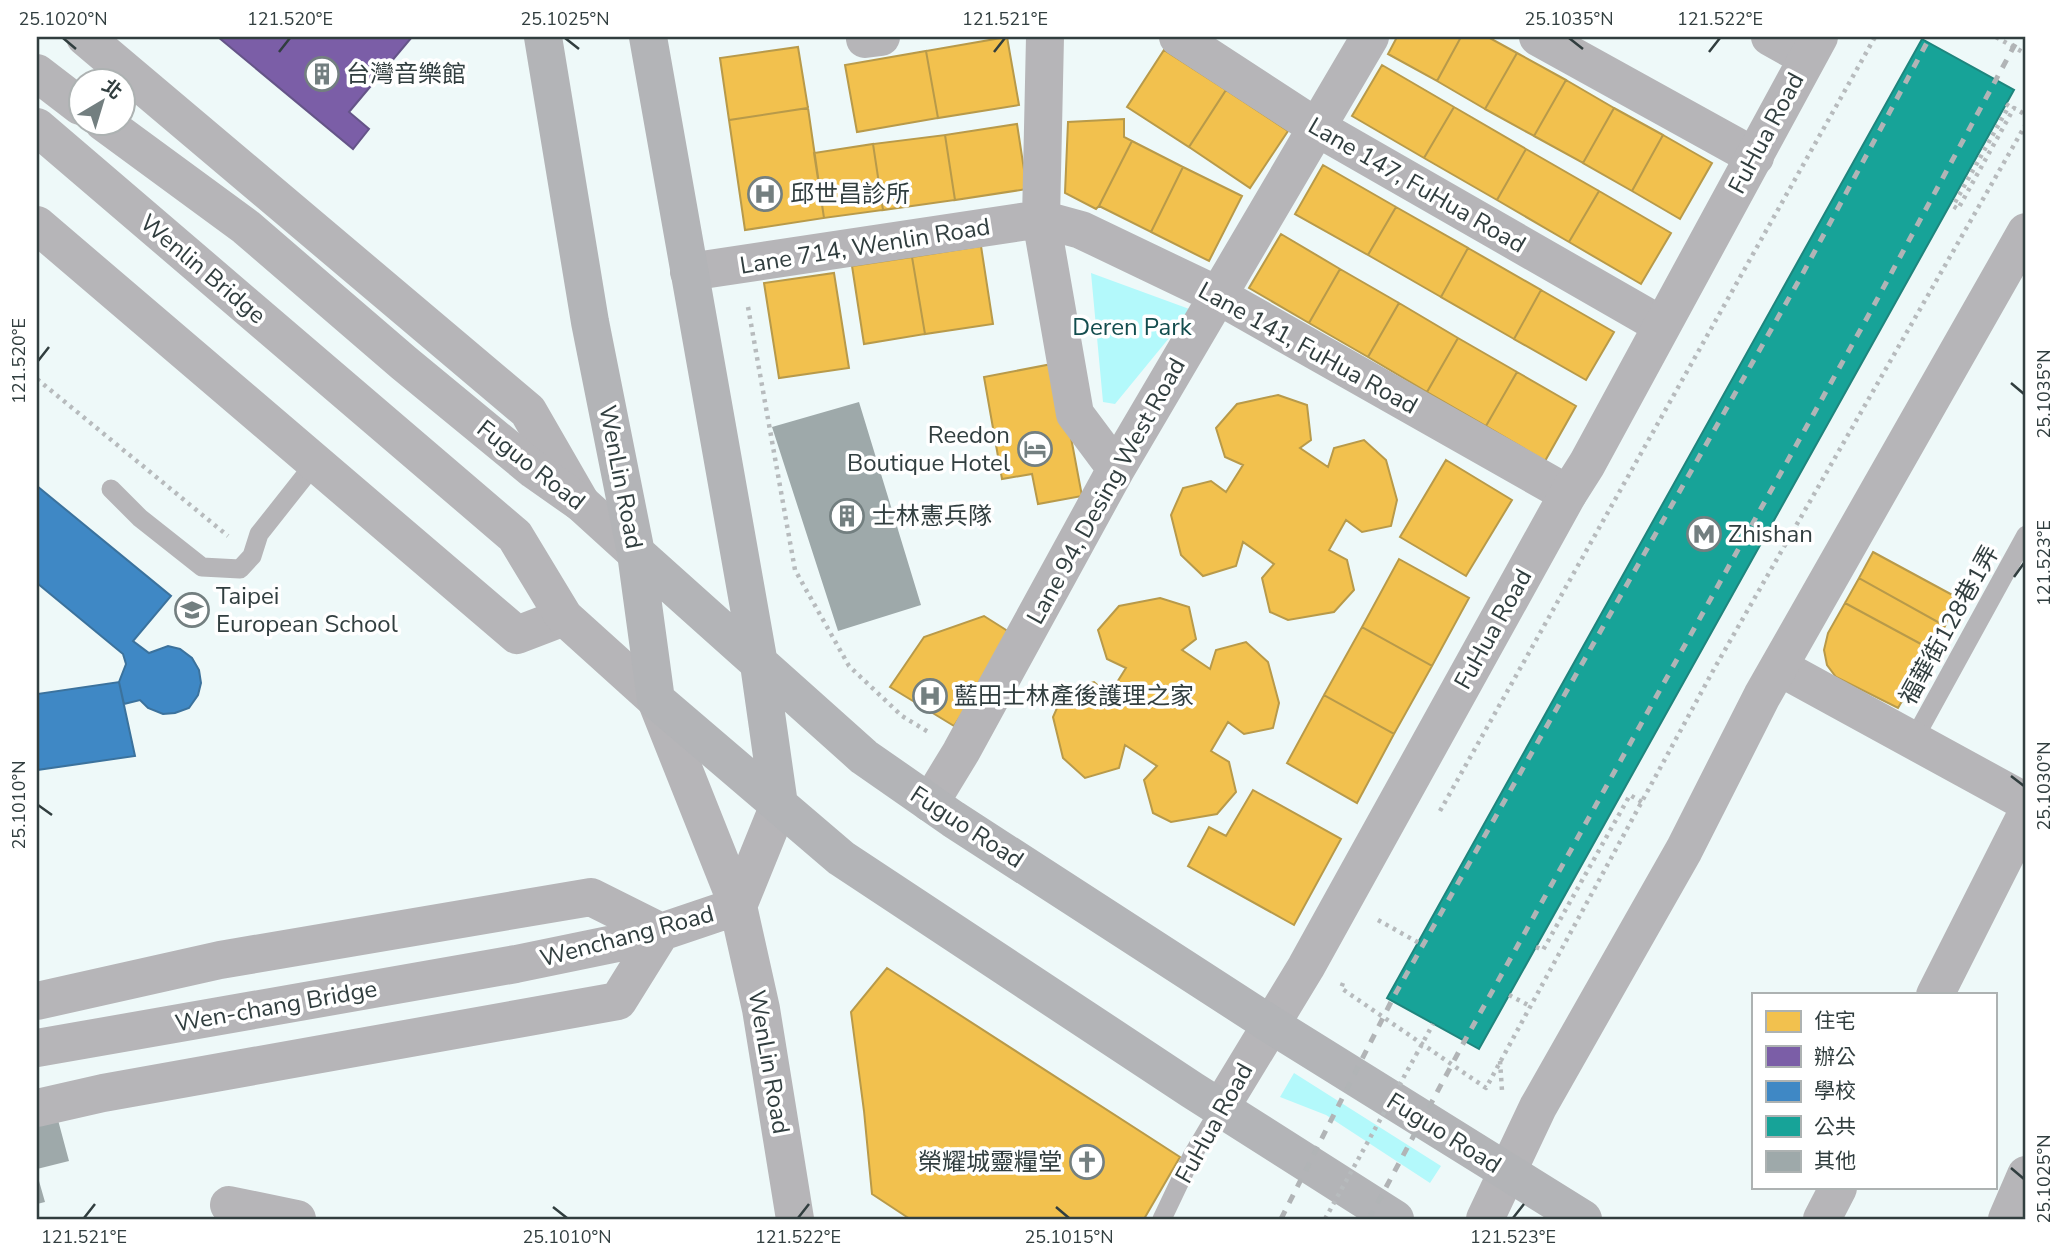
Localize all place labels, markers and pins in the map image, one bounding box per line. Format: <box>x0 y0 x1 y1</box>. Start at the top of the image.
building icon: 台灣音樂館 <box>303 55 341 93</box>
place label: 台灣音樂館 <box>346 58 466 90</box>
hospital icon: 邱世昌診所 <box>746 175 784 213</box>
place label: 邱世昌診所 <box>790 178 910 210</box>
place label: Reedon Boutique Hotel <box>847 419 1010 479</box>
hotel icon: Reedon Boutique Hotel <box>1016 430 1054 468</box>
building icon: 士林憲兵隊 <box>828 497 866 535</box>
place label: 士林憲兵隊 <box>872 500 992 532</box>
metro station icon: Zhishan <box>1685 515 1723 553</box>
place label: Zhishan <box>1728 518 1813 550</box>
place label: Taipei European School <box>216 580 398 640</box>
school or university icon: Taipei European School <box>173 591 211 629</box>
hospital icon: 藍田士林產後護理之家 <box>911 677 949 715</box>
place label: 藍田士林產後護理之家 <box>954 680 1194 712</box>
church icon: 榮耀城靈糧堂 <box>1068 1143 1106 1181</box>
place label: 榮耀城靈糧堂 <box>918 1146 1062 1178</box>

